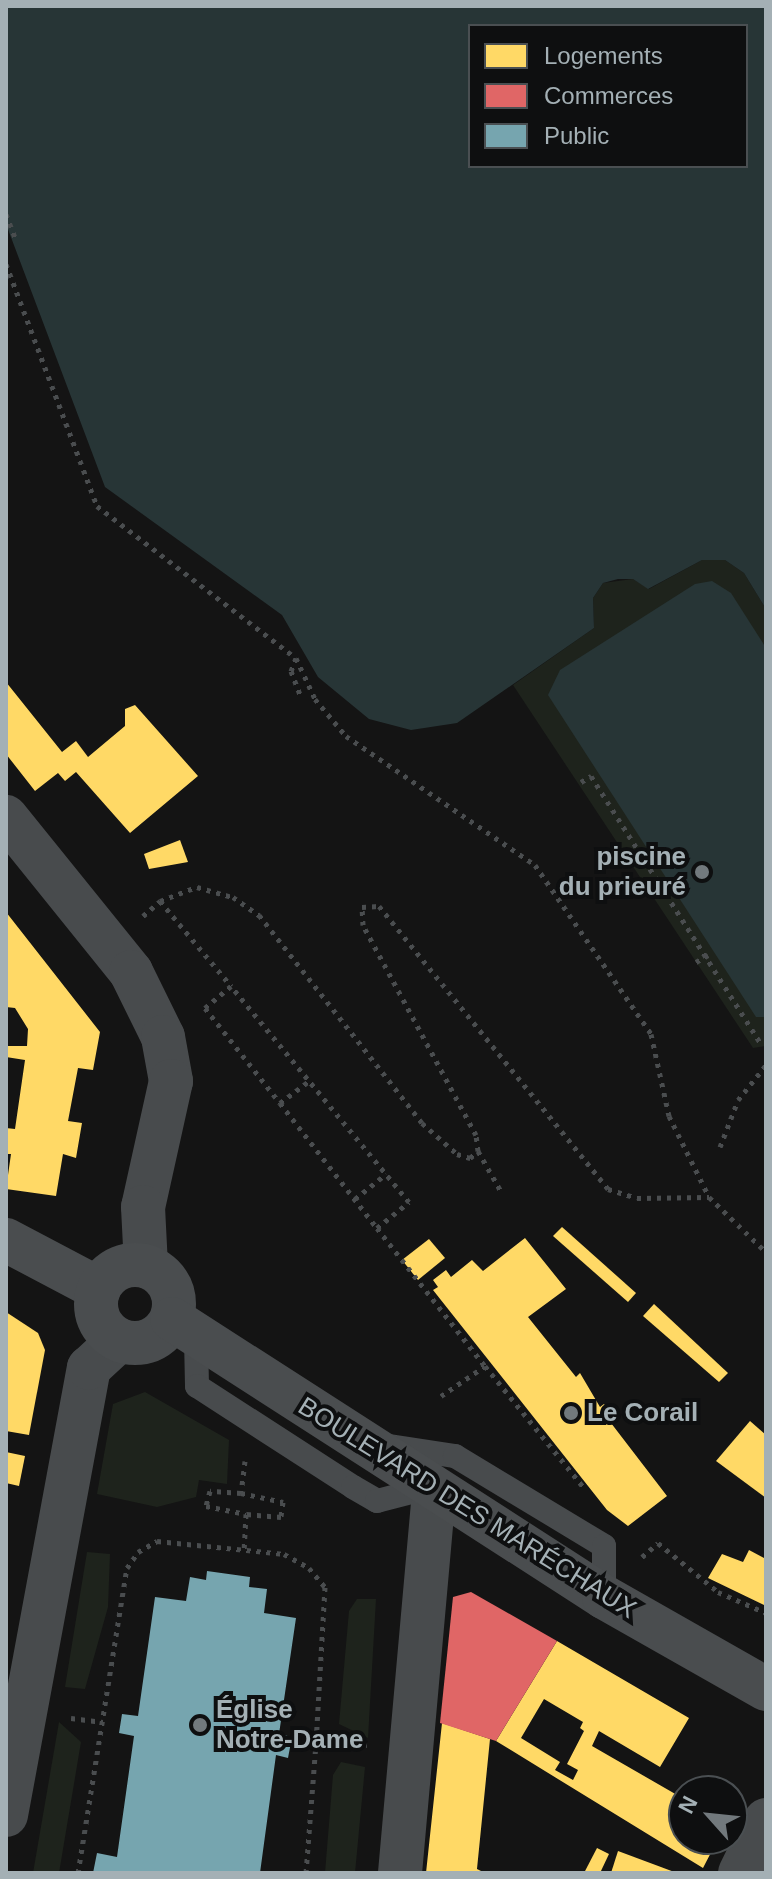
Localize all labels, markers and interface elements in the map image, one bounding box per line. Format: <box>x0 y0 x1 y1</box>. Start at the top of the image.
legend <box>468 24 748 168</box>
text: Logements <box>544 42 663 69</box>
text: Commerces <box>544 82 673 109</box>
text: Public <box>544 122 609 149</box>
place label: piscine du prieuré <box>559 841 686 902</box>
marker: piscine du prieuré <box>693 863 711 881</box>
street label: BOULEVARD DES MARÉCHAUX <box>292 1391 642 1625</box>
place label: Le Corail <box>587 1397 698 1429</box>
marker: Le Corail <box>562 1404 580 1422</box>
place label: Église Notre-Dame <box>216 1694 363 1756</box>
marker: Église Notre-Dame <box>191 1716 209 1734</box>
north arrow <box>668 1775 748 1855</box>
text: N <box>673 1792 703 1818</box>

